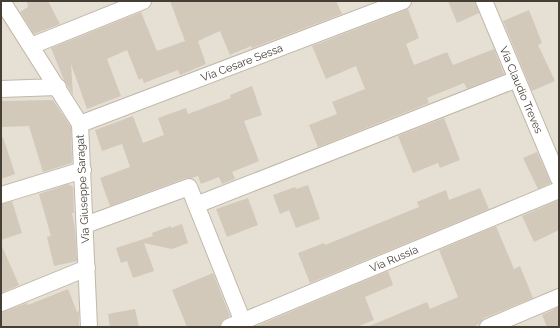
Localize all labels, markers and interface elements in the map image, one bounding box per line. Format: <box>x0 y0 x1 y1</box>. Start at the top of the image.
street label: Via Cesare Sessa <box>199 41 285 85</box>
street label: Via Claudio Treves <box>497 45 545 135</box>
street label: Via Giuseppe Saragat <box>74 134 92 244</box>
street label: Via Russia <box>368 243 420 275</box>

